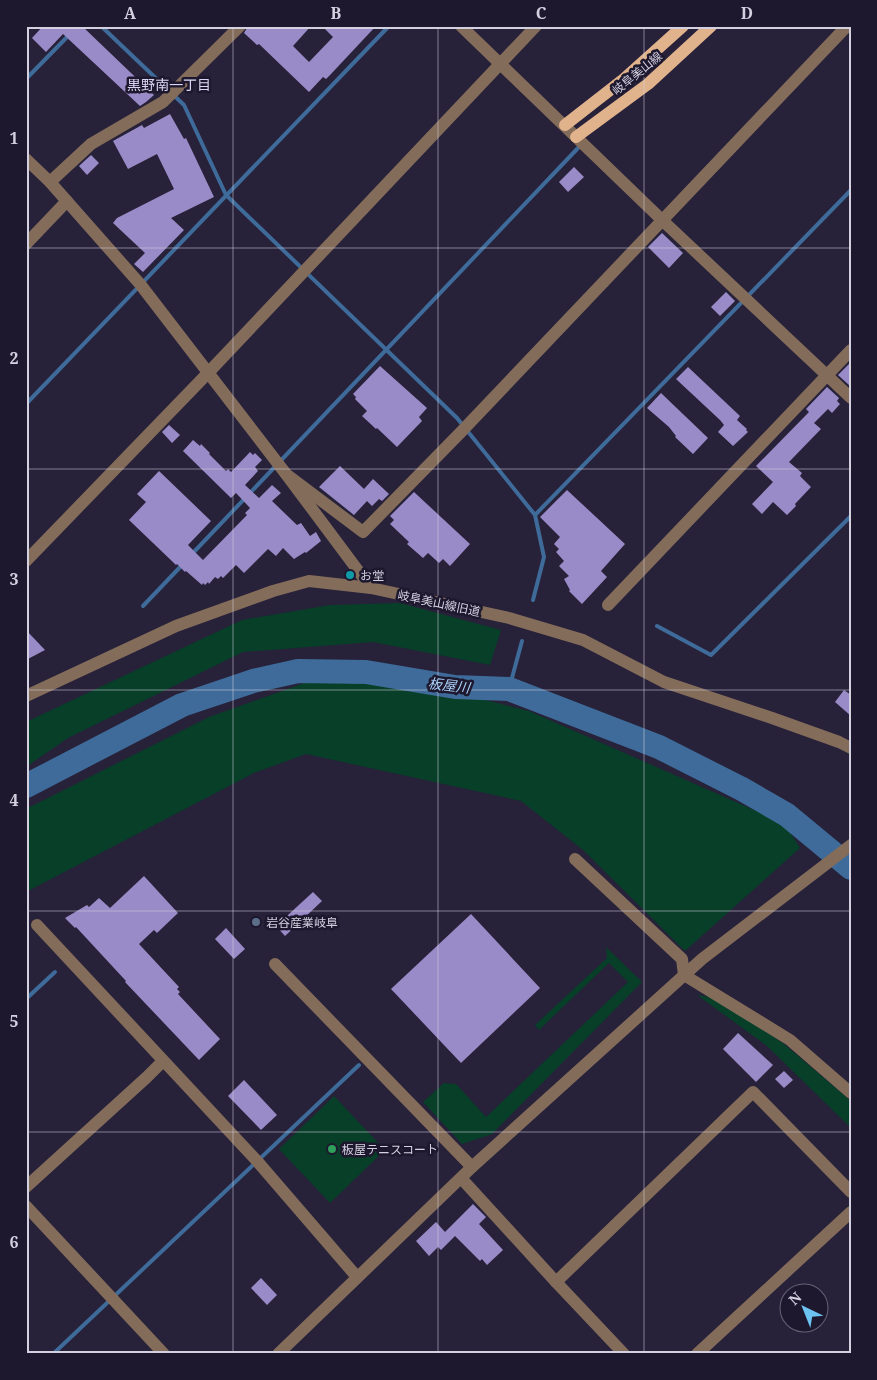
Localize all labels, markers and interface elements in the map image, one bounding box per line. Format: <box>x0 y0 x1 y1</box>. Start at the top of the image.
text: A <box>124 2 137 24</box>
text: B <box>331 2 342 24</box>
text: C <box>536 2 547 24</box>
text: D <box>741 2 753 24</box>
street label: 岐阜美山線 <box>608 48 666 98</box>
district label: 黒野南一丁目 <box>127 75 211 94</box>
text: 1 <box>9 127 19 149</box>
text: 2 <box>9 347 19 369</box>
place label: お堂 <box>360 567 384 584</box>
text: 3 <box>9 568 19 590</box>
marker: お堂 <box>344 569 356 581</box>
street label: 岐阜美山線旧道 <box>396 586 482 620</box>
water label: 板屋川 <box>427 673 473 697</box>
text: 4 <box>9 789 19 811</box>
place label: 岩谷産業岐阜 <box>266 914 338 931</box>
marker: 岩谷産業岐阜 <box>250 916 262 928</box>
text: 5 <box>9 1010 19 1032</box>
place label: 板屋テニスコート <box>342 1141 438 1158</box>
marker: 板屋テニスコート <box>326 1143 338 1155</box>
text: 6 <box>9 1231 19 1253</box>
north arrow <box>780 1282 830 1332</box>
text: N <box>784 1287 805 1309</box>

